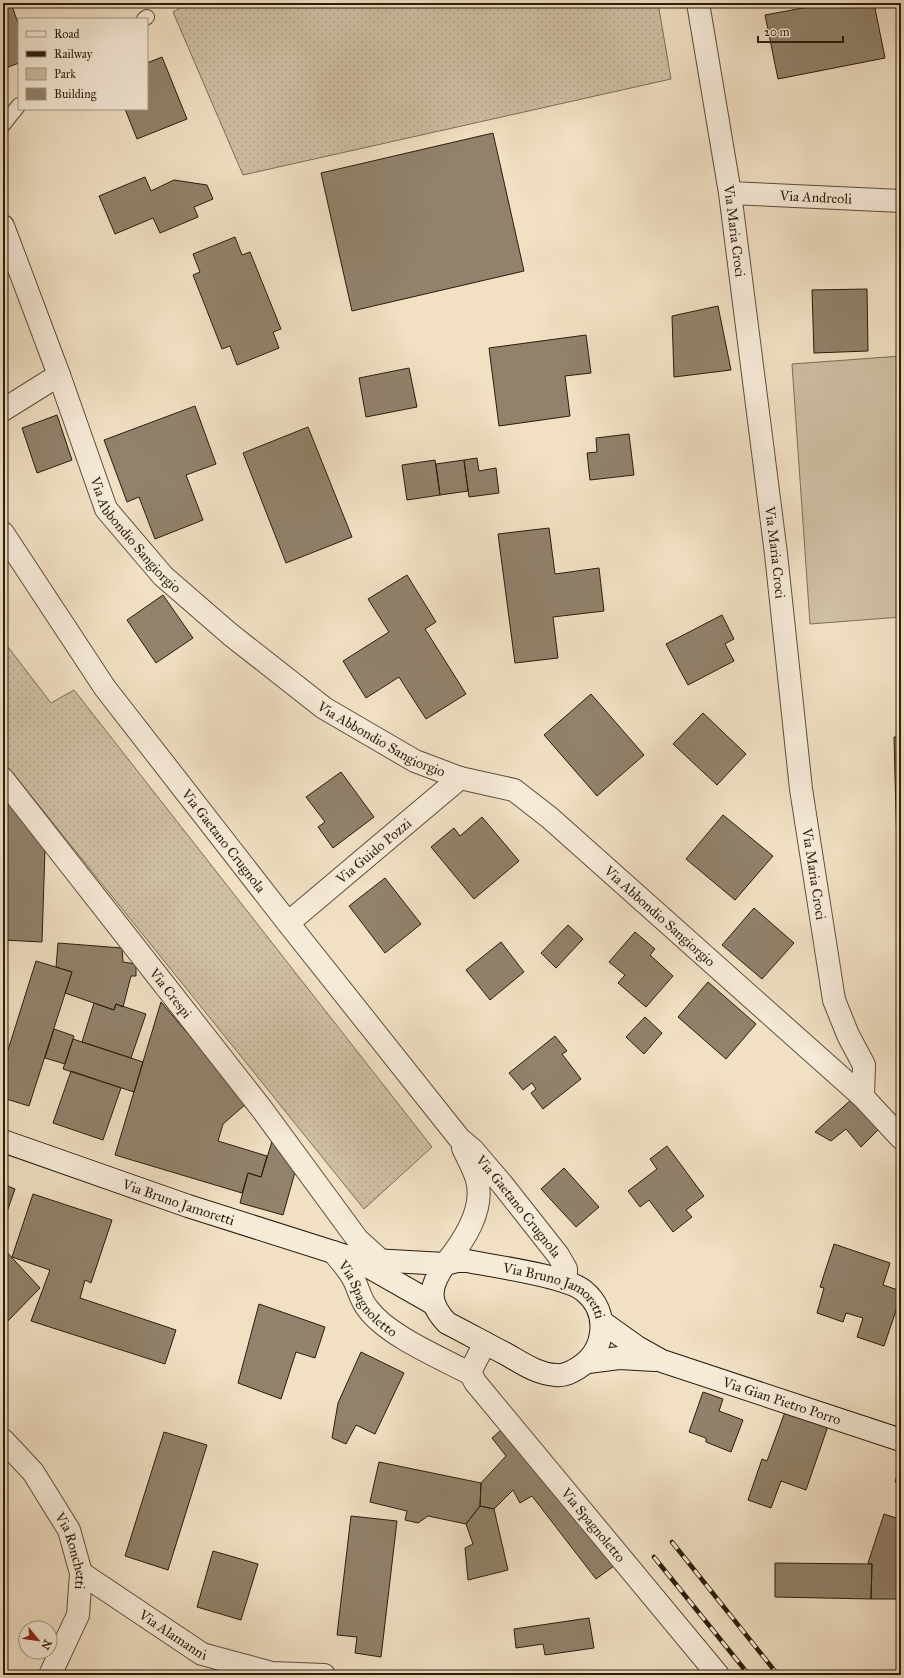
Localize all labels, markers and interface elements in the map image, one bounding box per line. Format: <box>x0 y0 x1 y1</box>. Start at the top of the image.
legend <box>18 18 148 110</box>
scale bar <box>758 18 843 44</box>
text: 20 m <box>764 25 790 39</box>
text: Road <box>54 27 80 41</box>
text: Railway <box>54 47 93 61</box>
text: Park <box>54 67 76 81</box>
text: Building <box>54 87 97 102</box>
street label: Via Maria Croci <box>720 183 749 278</box>
street label: Via Andreoli <box>778 187 853 208</box>
street label: Via Abbondio Sangiorgio <box>86 474 184 597</box>
street label: Via Maria Croci <box>761 504 789 600</box>
street label: Via Abbondio Sangiorgio <box>313 697 448 781</box>
street label: Via Gaetano Crugnola <box>177 785 269 896</box>
street label: Via Guido Pozzi <box>332 815 415 888</box>
street label: Via Maria Croci <box>798 826 829 921</box>
street label: Via Abbondio Sangiorgio <box>600 862 719 970</box>
street label: Via Crespi <box>145 964 195 1022</box>
street label: Via Gaetano Crugnola <box>471 1151 565 1261</box>
street label: Via Bruno Jamoretti <box>119 1175 237 1229</box>
street label: Via Spagnoletto <box>334 1256 400 1341</box>
street label: Via Bruno Jamoretti <box>501 1259 608 1321</box>
street label: Via Gian Pietro Porro <box>720 1373 843 1429</box>
street label: Via Spagnoletto <box>557 1484 629 1566</box>
street label: Via Ronchetti <box>51 1509 89 1590</box>
street label: Via Alamanni <box>135 1606 209 1664</box>
north arrow <box>18 1620 58 1660</box>
text: N <box>38 1637 54 1652</box>

